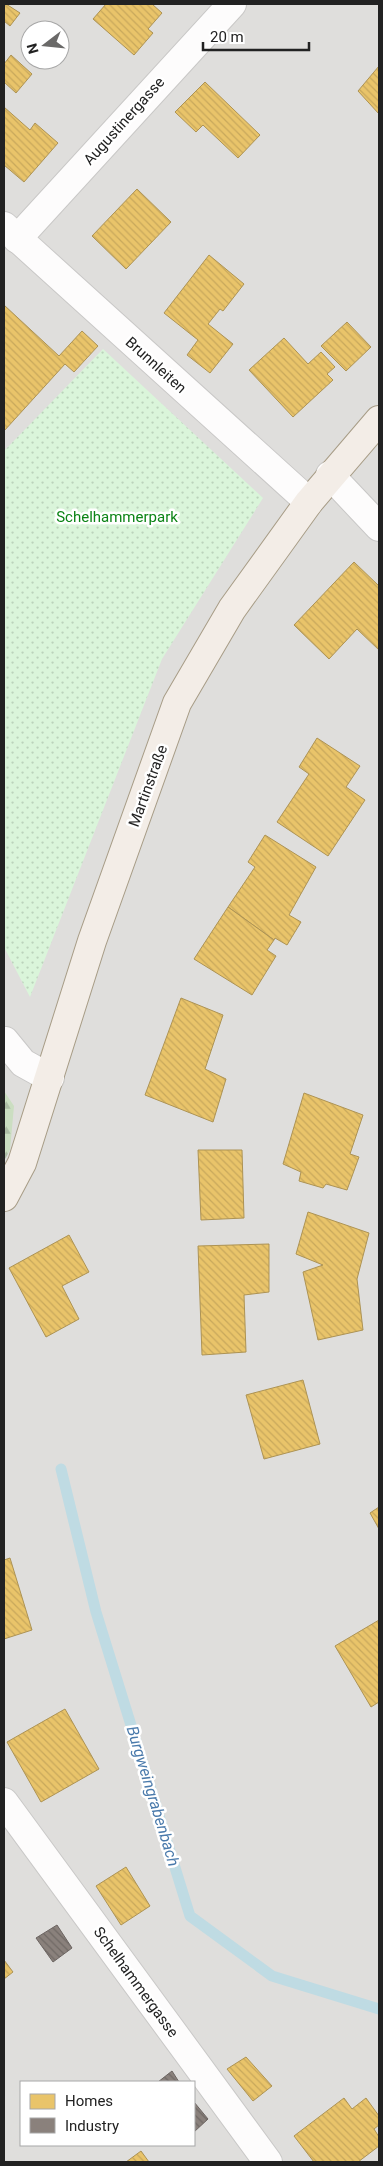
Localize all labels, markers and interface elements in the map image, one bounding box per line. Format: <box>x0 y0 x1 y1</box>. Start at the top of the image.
north arrow <box>20 20 70 70</box>
scale bar <box>203 20 309 52</box>
text: 20 m <box>210 28 244 46</box>
text: N <box>23 42 42 56</box>
street label: Augustinergasse <box>80 73 168 169</box>
street label: Brunnleiten <box>122 333 190 397</box>
park label: Schelhammerpark <box>56 508 178 526</box>
street label: Martinstraße <box>125 742 171 829</box>
water label: Burgweingrabenbach <box>123 1724 183 1868</box>
street label: Schelhammergasse <box>90 1923 182 2041</box>
legend <box>20 2081 195 2146</box>
text: Homes <box>65 2092 113 2110</box>
text: Industry <box>65 2117 119 2135</box>

